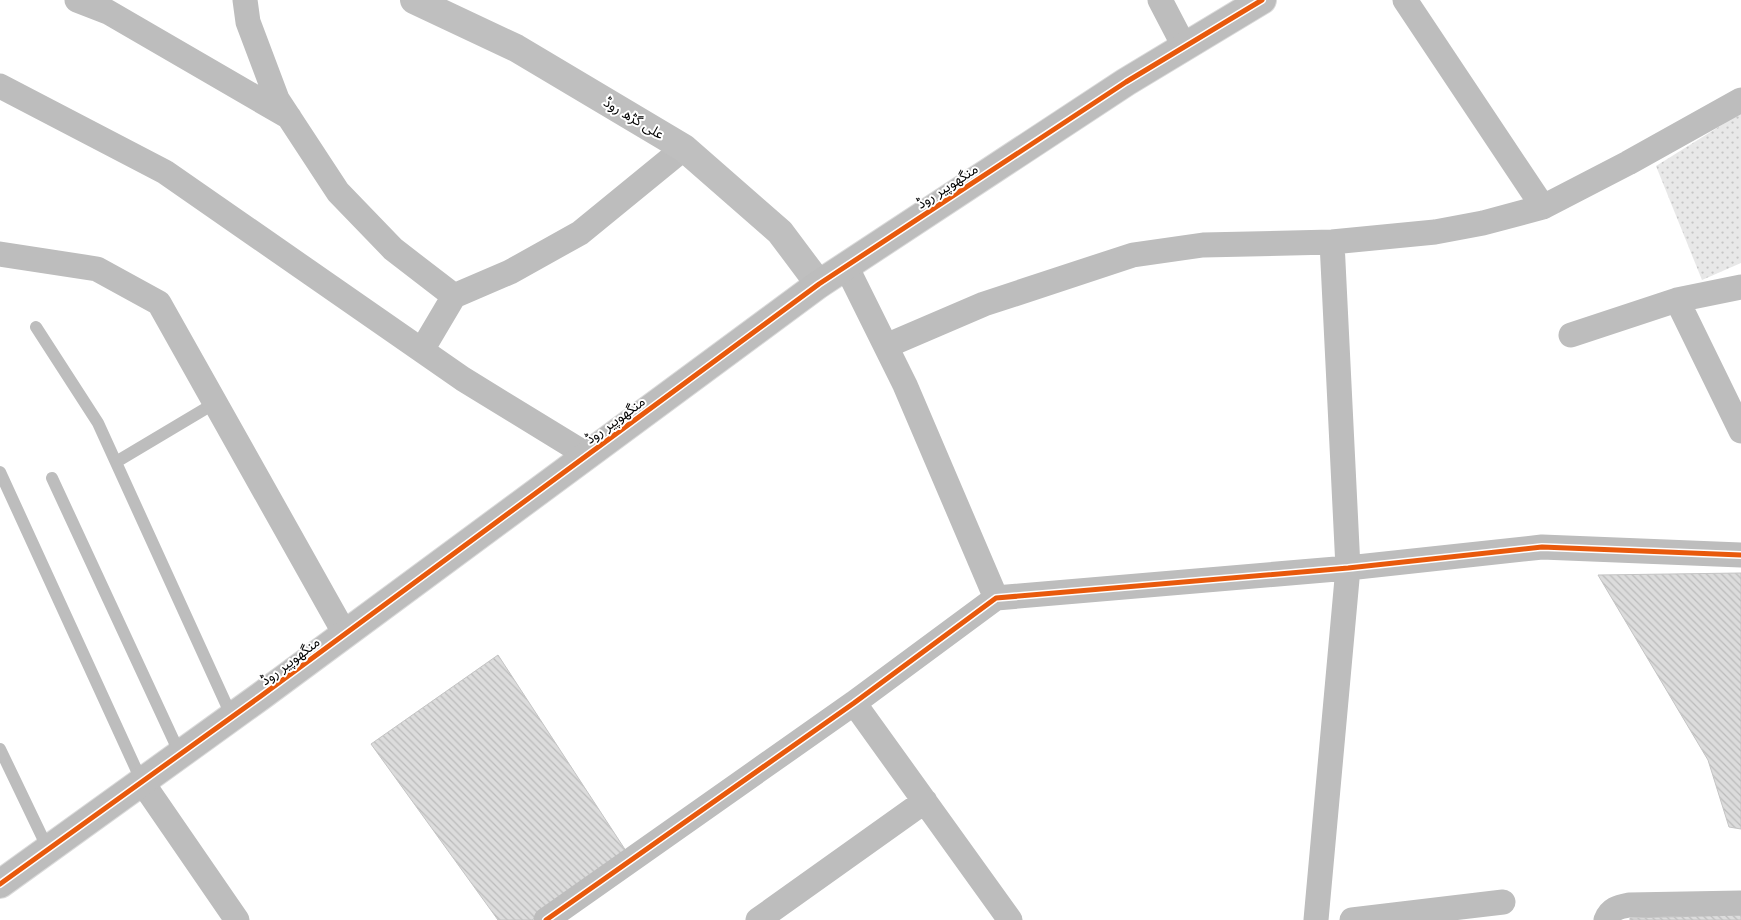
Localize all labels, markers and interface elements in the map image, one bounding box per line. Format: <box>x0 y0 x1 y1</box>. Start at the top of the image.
street label: علی گڑھ روڈ <box>600 93 668 143</box>
street label: منگھوپیر روڈ <box>913 159 982 214</box>
street label: منگھوپیر روڈ <box>581 392 649 449</box>
street label: منگھوپیر روڈ <box>257 633 324 690</box>

